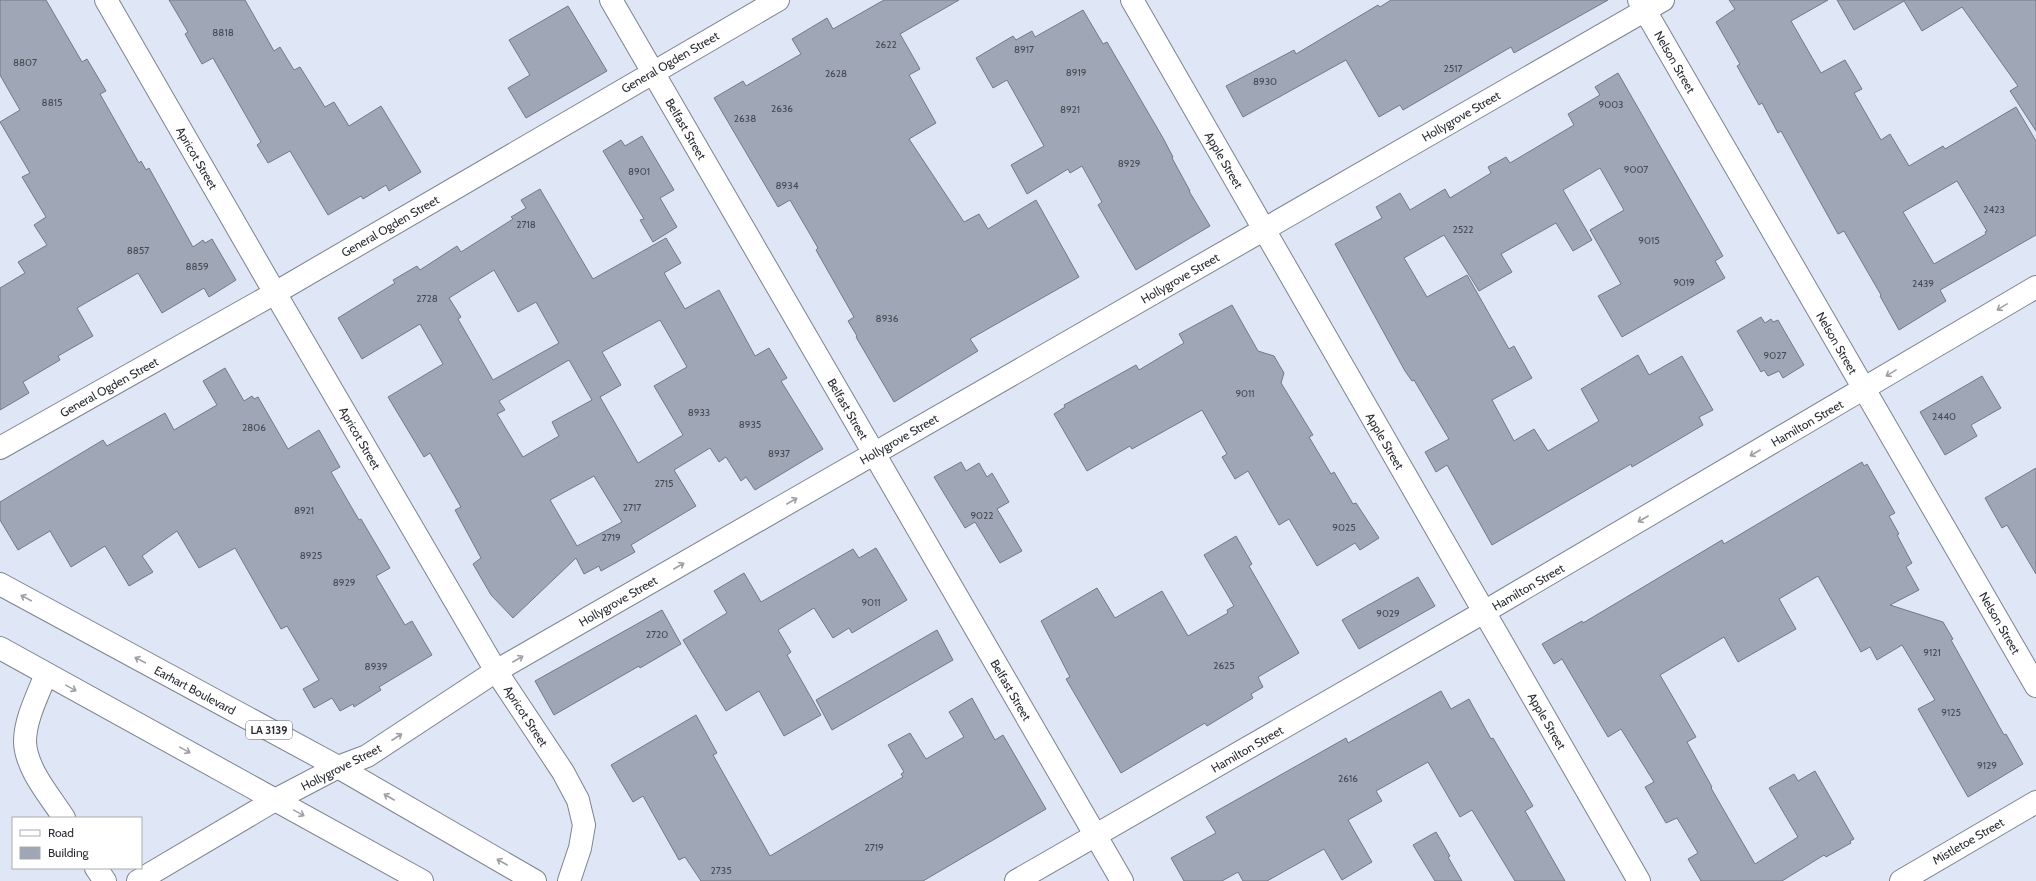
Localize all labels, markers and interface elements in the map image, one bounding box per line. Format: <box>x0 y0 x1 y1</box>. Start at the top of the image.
house number: 8818 <box>212 26 234 39</box>
street label: General Ogden Street <box>619 28 721 96</box>
street label: Nelson Street <box>1651 28 1699 96</box>
house number: 2622 <box>875 38 897 51</box>
house number: 8917 <box>1014 43 1034 56</box>
house number: 8807 <box>13 56 37 69</box>
house number: 2517 <box>1444 62 1462 75</box>
house number: 8919 <box>1066 66 1087 79</box>
house number: 2628 <box>825 67 847 80</box>
house number: 8930 <box>1253 75 1277 88</box>
street label: Hollygrove Street <box>1419 87 1503 145</box>
house number: 8815 <box>42 96 62 109</box>
street label: Belfast Street <box>662 96 710 162</box>
house number: 9003 <box>1598 98 1624 111</box>
house number: 2636 <box>771 102 793 115</box>
house number: 8921 <box>1060 103 1080 116</box>
house number: 2638 <box>734 112 756 125</box>
street label: Apricot Street <box>173 124 221 192</box>
street label: Apple Street <box>1202 129 1246 191</box>
house number: 8929 <box>1118 157 1141 170</box>
house number: 9007 <box>1624 163 1648 176</box>
house number: 8901 <box>628 165 650 178</box>
house number: 8934 <box>776 179 799 192</box>
street label: General Ogden Street <box>339 192 441 260</box>
house number: 2423 <box>1983 203 2005 216</box>
house number: 2718 <box>516 218 536 231</box>
house number: 2522 <box>1452 223 1474 236</box>
house number: 9015 <box>1638 234 1660 247</box>
house number: 8857 <box>127 244 149 257</box>
street label: Hollygrove Street <box>1138 249 1222 307</box>
house number: 8859 <box>185 260 209 273</box>
house number: 9019 <box>1673 276 1695 289</box>
house number: 2439 <box>1912 277 1934 290</box>
house number: 2728 <box>416 292 438 305</box>
one-way arrow <box>1997 303 2009 311</box>
street label: Nelson Street <box>1813 309 1861 377</box>
house number: 8936 <box>876 312 899 325</box>
house number: 9027 <box>1764 349 1786 362</box>
street label: General Ogden Street <box>57 354 161 420</box>
one-way arrow <box>1885 370 1897 378</box>
street label: Belfast Street <box>824 376 872 442</box>
house number: 9011 <box>1235 387 1255 400</box>
street label: Hamilton Street <box>1768 396 1846 450</box>
street label: Apricot Street <box>336 404 384 472</box>
house number: 8933 <box>688 406 710 419</box>
street label: Hollygrove Street <box>857 410 941 468</box>
street label: Apple Street <box>1363 410 1407 472</box>
house number: 2440 <box>1932 410 1956 423</box>
house number: 8935 <box>739 418 761 431</box>
house number: 2806 <box>242 421 266 434</box>
house number: 8937 <box>768 447 790 460</box>
one-way arrow <box>1749 450 1761 458</box>
house number: 2715 <box>655 477 673 490</box>
one-way arrow <box>786 497 798 505</box>
house number: 2717 <box>623 501 641 514</box>
house number: 8921 <box>294 504 314 517</box>
house number: 9022 <box>970 509 994 522</box>
one-way arrow <box>1637 516 1649 524</box>
house number: 9025 <box>1332 521 1356 534</box>
house number: 2719 <box>601 531 621 544</box>
house number: 8925 <box>300 549 322 562</box>
street label: Hamilton Street <box>1489 560 1567 614</box>
one-way arrow <box>673 561 685 569</box>
street label: Hollygrove Street <box>576 572 660 630</box>
house number: 8929 <box>333 576 356 589</box>
street label: Nelson Street <box>1976 589 2024 657</box>
one-way arrow <box>20 594 32 602</box>
house number: 9011 <box>861 596 881 609</box>
house number: 9029 <box>1376 607 1400 620</box>
house number: 2720 <box>646 628 668 641</box>
house number: 9121 <box>1923 646 1941 659</box>
one-way arrow <box>512 654 524 662</box>
one-way arrow <box>134 656 146 663</box>
street label: Belfast Street <box>987 657 1035 723</box>
house number: 2625 <box>1213 659 1235 672</box>
house number: 8939 <box>365 660 388 673</box>
street label: Earhart Boulevard <box>152 662 238 718</box>
street label: Apricot Street <box>501 683 551 749</box>
one-way arrow <box>65 684 77 692</box>
street label: Apple Street <box>1525 690 1569 752</box>
house number: 9125 <box>1941 706 1961 719</box>
road number: LA 3139 <box>246 721 292 739</box>
street label: Hamilton Street <box>1208 722 1286 776</box>
one-way arrow <box>391 732 403 740</box>
street label: Hollygrove Street <box>298 740 384 794</box>
one-way arrow <box>179 747 191 755</box>
house number: 9129 <box>1977 759 1997 772</box>
house number: 2616 <box>1338 772 1358 785</box>
one-way arrow <box>383 792 395 800</box>
one-way arrow <box>292 810 304 817</box>
street label: Mistletoe Street <box>1929 814 2007 868</box>
legend <box>12 817 142 869</box>
text: Road <box>48 825 74 840</box>
house number: 2719 <box>864 841 884 854</box>
text: Building <box>48 845 90 860</box>
one-way arrow <box>496 857 508 865</box>
house number: 2735 <box>710 864 732 877</box>

